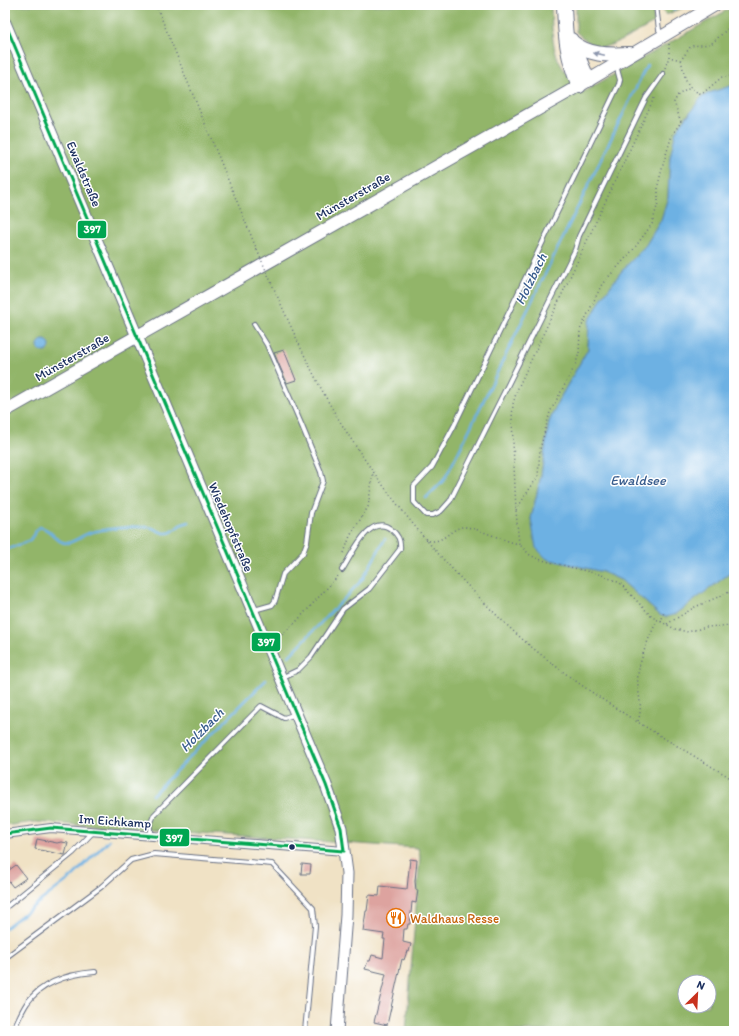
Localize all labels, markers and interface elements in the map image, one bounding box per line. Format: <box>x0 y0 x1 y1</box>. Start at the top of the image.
one-way arrow <box>593 50 605 56</box>
street label: Ewaldstraße <box>63 139 105 209</box>
street label: Münsterstraße <box>313 169 393 223</box>
line badge: 397 <box>77 220 107 239</box>
text: 397 <box>83 223 101 236</box>
water label: Holzbach <box>511 250 551 307</box>
street label: Münsterstraße <box>32 330 112 384</box>
water label: Ewaldsee <box>610 472 667 489</box>
street label: Wiedehopfstraße <box>205 480 257 574</box>
line badge: 397 <box>251 632 281 652</box>
text: 397 <box>257 636 275 649</box>
water label: Holzbach <box>176 704 228 756</box>
street label: Im Eichkamp <box>78 811 152 831</box>
line badge: 397 <box>159 828 190 847</box>
text: 397 <box>165 832 183 845</box>
unlabelled marker <box>287 842 297 852</box>
restaurant icon: Waldhaus Resse <box>385 907 407 929</box>
place label: Waldhaus Resse <box>410 911 499 926</box>
north arrow <box>677 974 717 1014</box>
text: N <box>695 978 707 993</box>

